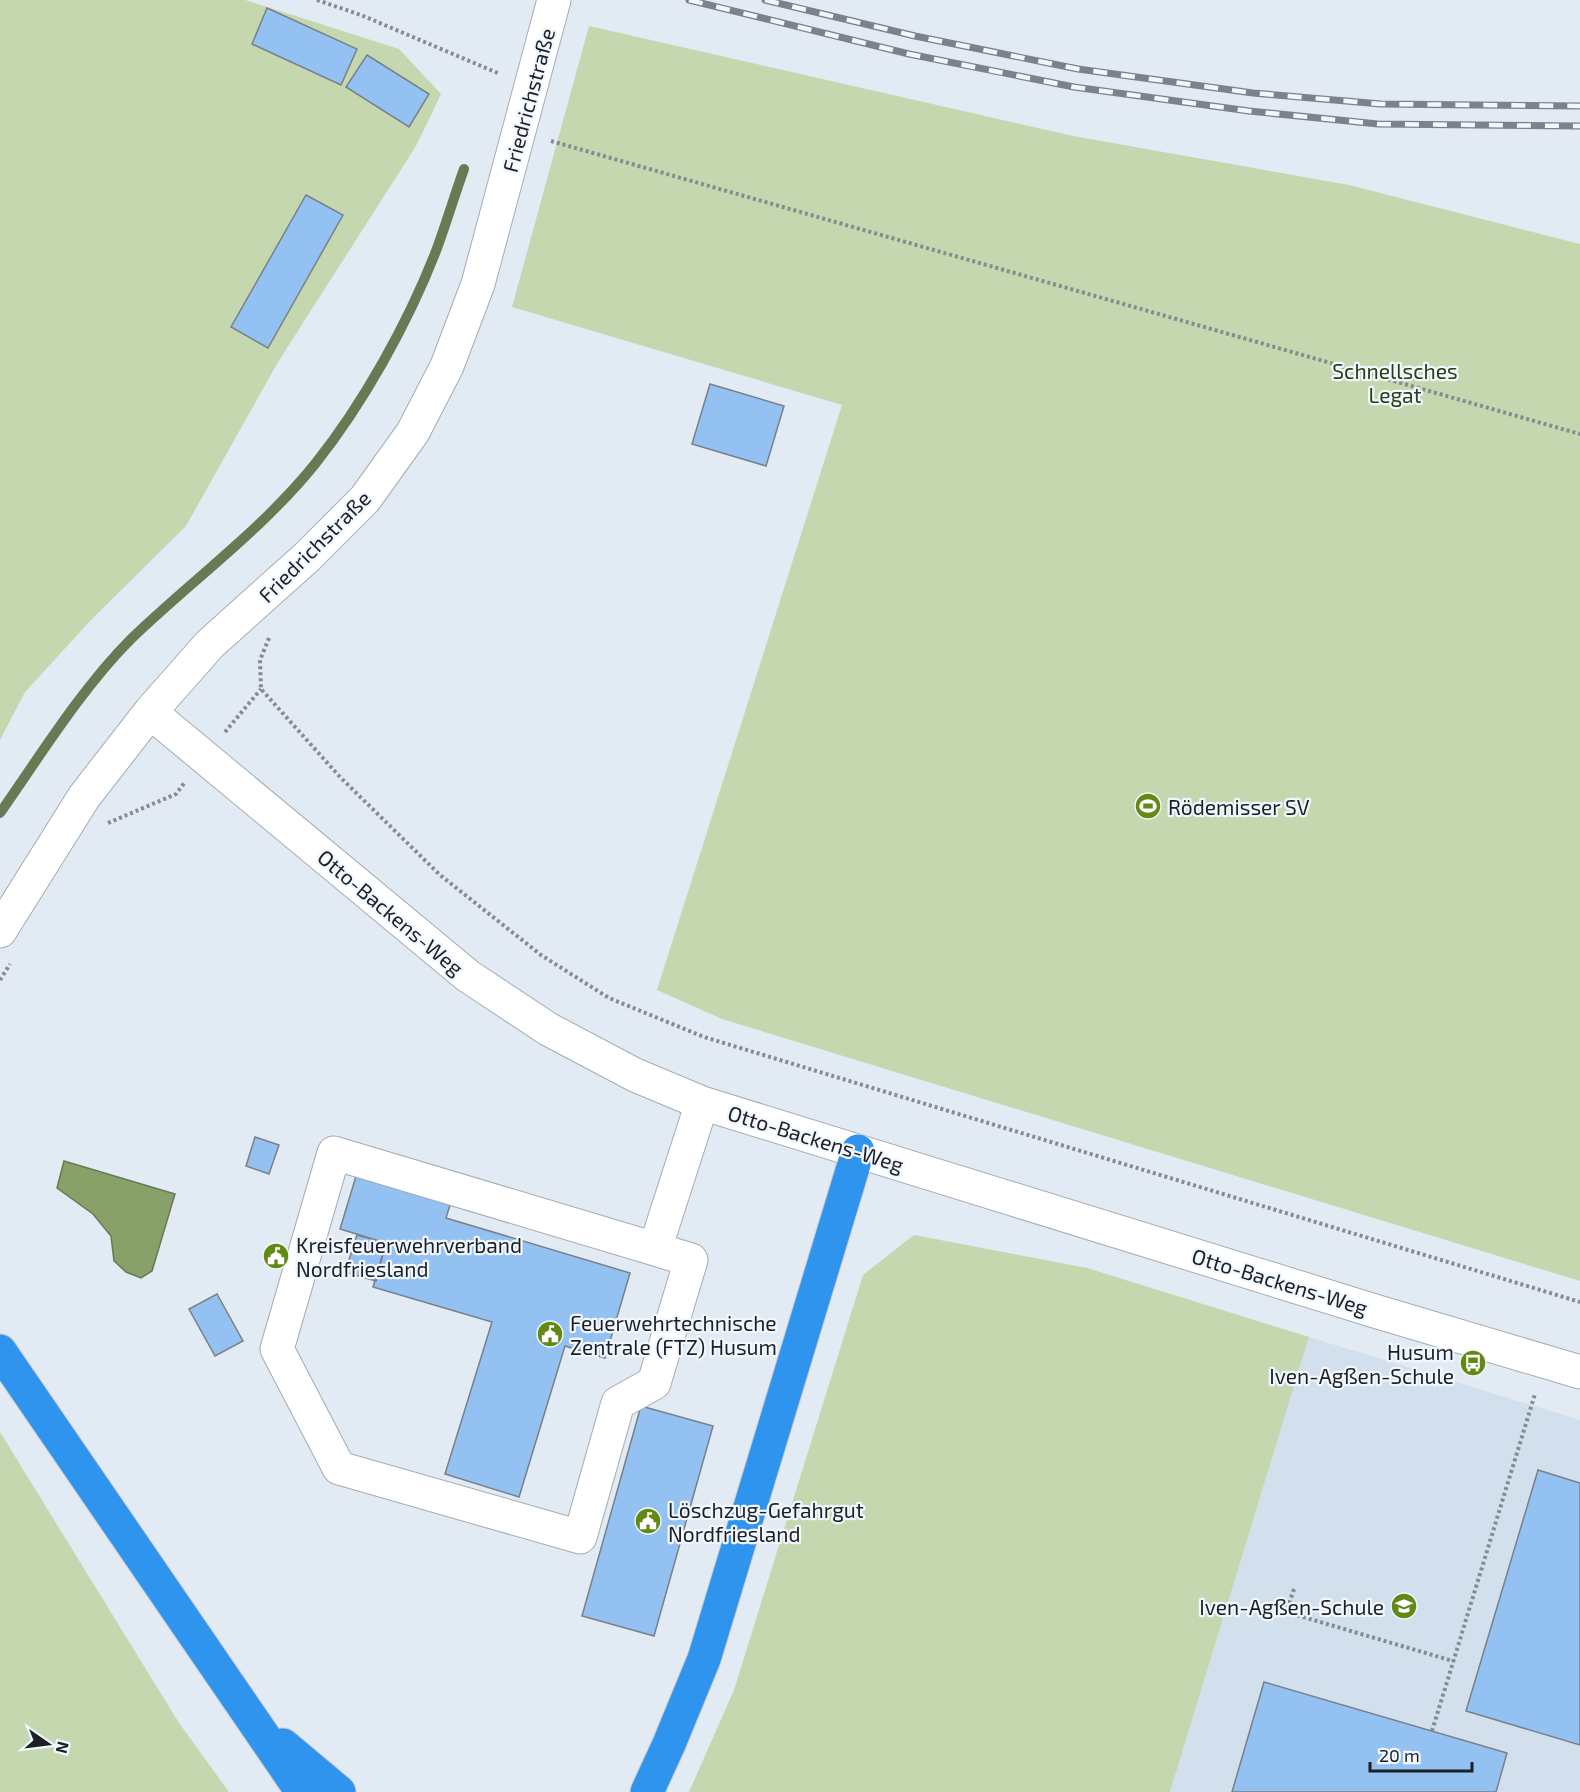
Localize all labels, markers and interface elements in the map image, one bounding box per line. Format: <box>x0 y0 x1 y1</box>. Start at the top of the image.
street label: Friedrichstraße <box>497 25 559 175</box>
park label: Schnellsches Legat <box>1332 358 1458 407</box>
street label: Friedrichstraße <box>253 485 375 607</box>
sports icon: Rödemisser SV <box>1133 791 1163 821</box>
place label: Rödemisser SV <box>1168 794 1310 819</box>
street label: Otto-Backens-Weg <box>313 844 469 980</box>
street label: Otto-Backens-Weg <box>725 1099 907 1177</box>
place label: Kreisfeuerwehrverband Nordfriesland <box>296 1232 522 1281</box>
public building icon: Kreisfeuerwehrverband Nordfriesland <box>261 1241 291 1271</box>
street label: Otto-Backens-Weg <box>1189 1242 1371 1320</box>
place label: Feuerwehrtechnische Zentrale (FTZ) Husum <box>570 1310 777 1359</box>
public building icon: Feuerwehrtechnische Zentrale (FTZ) Husum <box>535 1319 565 1349</box>
place label: Husum Iven-Agßen-Schule <box>1269 1339 1454 1388</box>
bus stop icon: Husum Iven-Agßen-Schule <box>1458 1348 1488 1378</box>
place label: Löschzug-Gefahrgut Nordfriesland <box>668 1497 864 1546</box>
public building icon: Löschzug-Gefahrgut Nordfriesland <box>633 1506 663 1536</box>
school or university icon: Iven-Agßen-Schule <box>1389 1591 1419 1621</box>
place label: Iven-Agßen-Schule <box>1199 1594 1384 1619</box>
north arrow <box>18 1714 78 1774</box>
scale bar <box>1370 1735 1472 1773</box>
text: N <box>52 1740 74 1756</box>
text: 20 m <box>1379 1744 1420 1766</box>

